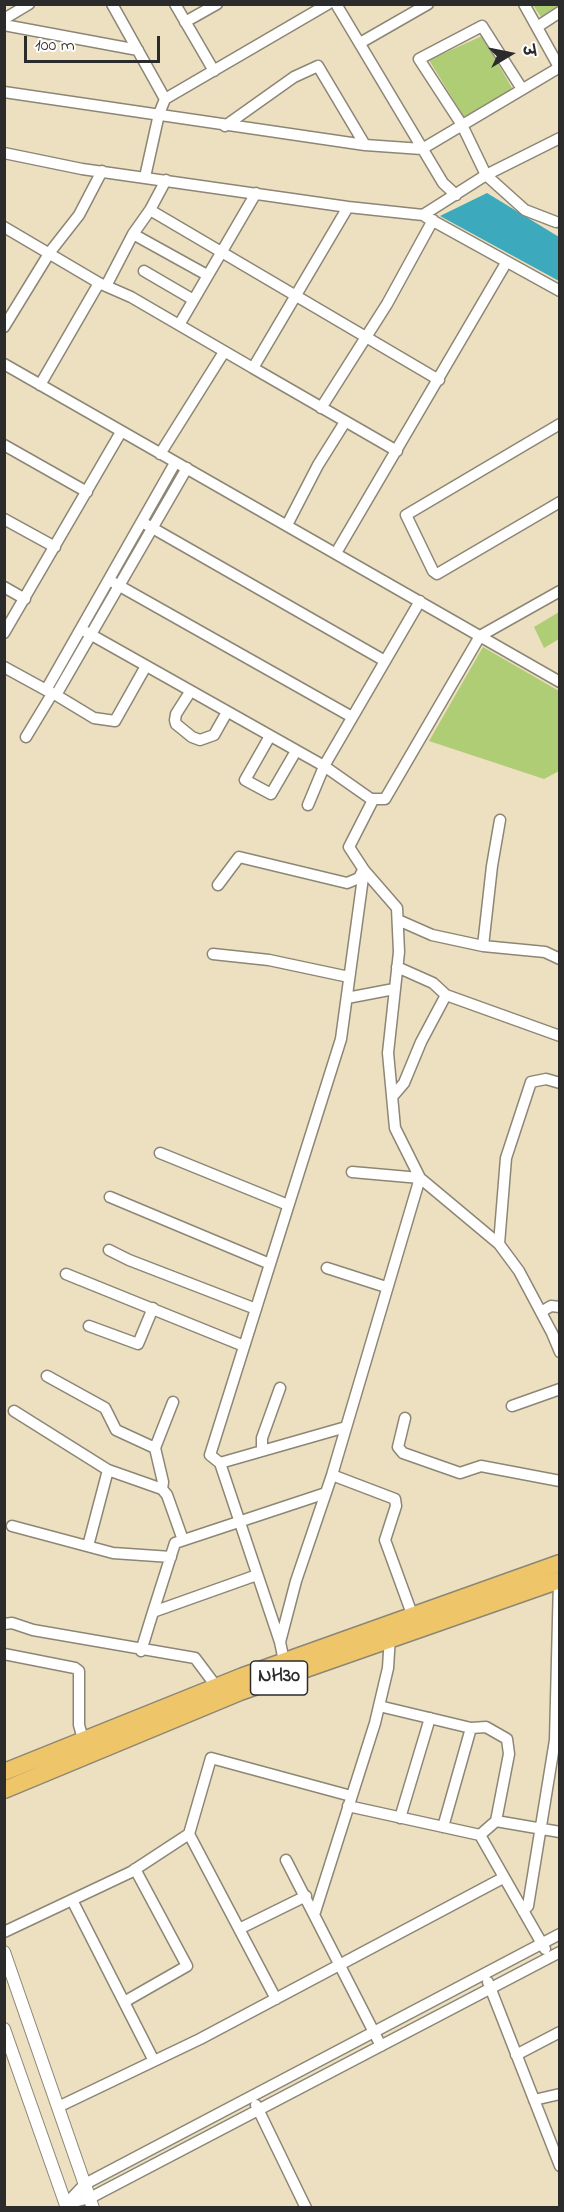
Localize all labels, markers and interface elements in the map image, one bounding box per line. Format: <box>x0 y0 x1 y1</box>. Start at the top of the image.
scale bar <box>27 24 164 62</box>
north arrow <box>480 24 540 84</box>
text: 100 m <box>35 33 75 59</box>
text: उ <box>515 44 540 58</box>
road number: NH30 <box>250 1661 308 1695</box>

